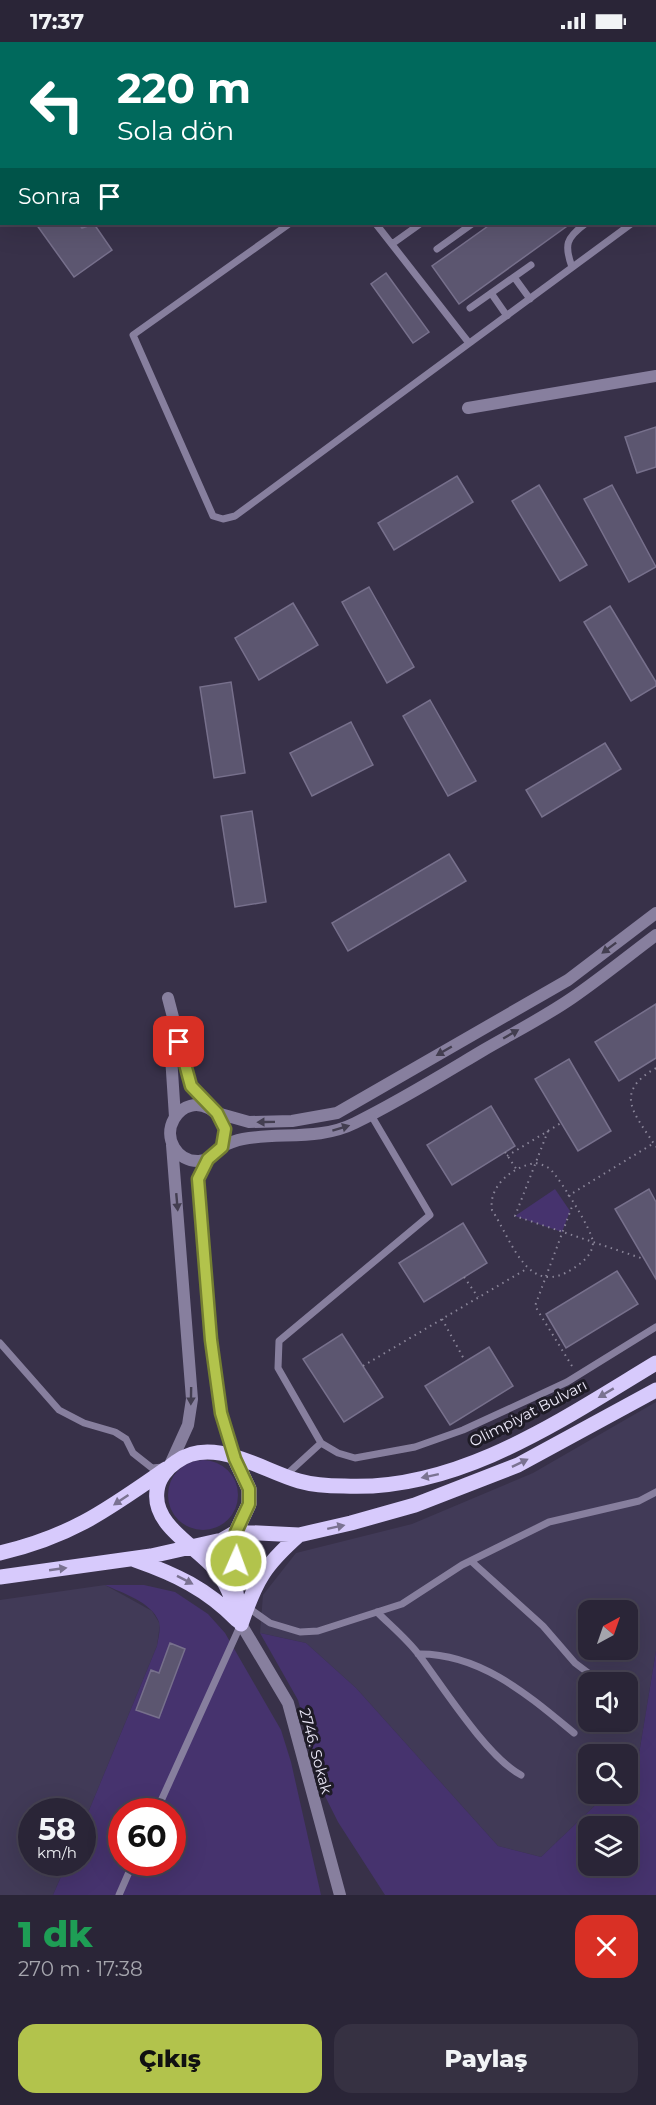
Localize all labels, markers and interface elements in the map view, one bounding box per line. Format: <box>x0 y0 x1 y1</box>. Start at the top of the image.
text: 17:37 <box>30 8 84 35</box>
text: 220 m <box>117 62 251 114</box>
icon: left <box>18 66 96 144</box>
text: Sola dön <box>117 114 234 147</box>
icon: arrive <box>93 180 126 213</box>
text: Sonra <box>18 183 81 210</box>
one-way arrow <box>602 942 617 954</box>
pin <box>153 1016 204 1067</box>
icon: arrive <box>162 1025 195 1058</box>
one-way arrow <box>503 1029 520 1039</box>
one-way arrow <box>435 1046 452 1056</box>
one-way arrow <box>257 1117 276 1126</box>
one-way arrow <box>332 1123 350 1132</box>
one-way arrow <box>172 1192 181 1211</box>
street label: Olimpiyat Bulvarı <box>466 1375 590 1451</box>
one-way arrow <box>186 1387 196 1406</box>
one-way arrow <box>598 1388 614 1399</box>
one-way arrow <box>512 1459 529 1468</box>
one-way arrow <box>420 1471 439 1481</box>
one-way arrow <box>113 1494 129 1506</box>
one-way arrow <box>327 1521 345 1531</box>
position arrow <box>204 1529 268 1593</box>
one-way arrow <box>49 1565 68 1574</box>
one-way arrow <box>177 1575 194 1585</box>
north arrow <box>578 1600 638 1660</box>
map controls <box>578 1600 638 1876</box>
button: sound <box>578 1672 638 1732</box>
street label: 2746. Sokak <box>295 1706 337 1796</box>
button: search <box>578 1744 638 1804</box>
speed limit sign: 60 <box>108 1798 186 1876</box>
text: 58 <box>38 1811 76 1848</box>
button: layers <box>578 1816 638 1876</box>
text: km/h <box>37 1843 77 1862</box>
text: 1 dk <box>18 1912 93 1956</box>
button: close <box>575 1915 638 1978</box>
text: 270 m · 17:38 <box>18 1957 143 1981</box>
button: Çıkış <box>18 2024 322 2093</box>
button: Paylaş <box>334 2024 638 2093</box>

